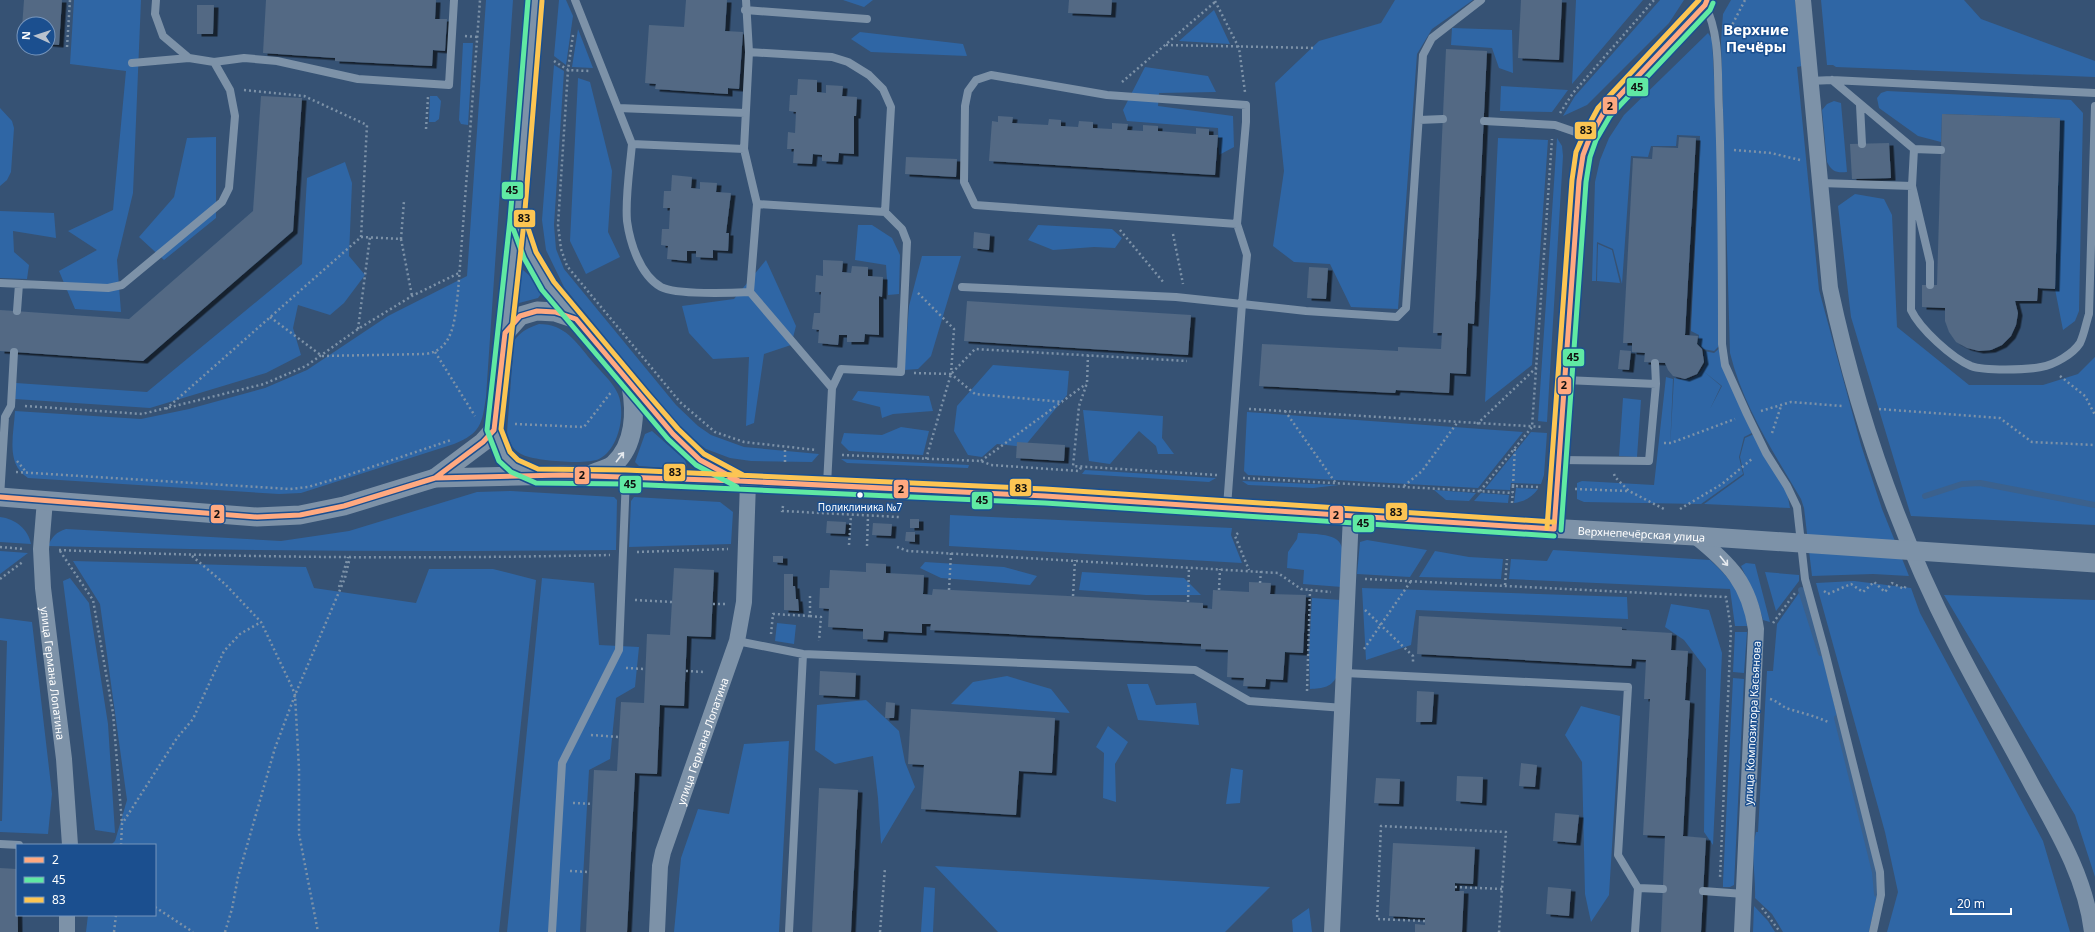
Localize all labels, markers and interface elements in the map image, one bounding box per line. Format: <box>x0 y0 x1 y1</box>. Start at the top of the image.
north arrow <box>16 16 56 56</box>
district label: Верхние Печёры <box>1723 19 1789 56</box>
text: N <box>18 31 33 40</box>
line badge: 45 <box>1626 77 1649 97</box>
text: 45 <box>1631 79 1643 94</box>
line badge: 2 <box>1602 96 1618 115</box>
text: 2 <box>1607 98 1613 113</box>
line badge: 83 <box>1574 121 1597 140</box>
text: 83 <box>1580 122 1592 137</box>
line badge: 45 <box>501 181 524 200</box>
text: 45 <box>506 182 518 197</box>
line badge: 83 <box>513 209 536 228</box>
text: 83 <box>518 210 530 225</box>
line badge: 45 <box>1562 348 1585 367</box>
text: 45 <box>1567 349 1579 364</box>
line badge: 2 <box>1557 376 1572 395</box>
text: 2 <box>1561 377 1567 392</box>
one-way arrow <box>616 452 624 463</box>
line badge: 83 <box>663 463 686 482</box>
text: 83 <box>669 464 681 479</box>
line badge: 2 <box>574 466 590 485</box>
text: 2 <box>579 467 585 482</box>
line badge: 45 <box>619 475 642 494</box>
text: 45 <box>624 476 636 491</box>
line badge: 83 <box>1009 478 1032 497</box>
line badge: 2 <box>893 479 909 499</box>
text: 83 <box>1015 480 1027 495</box>
text: 2 <box>898 481 904 496</box>
marker: Поликлиника №7 <box>855 490 865 500</box>
line badge: 45 <box>971 491 993 510</box>
text: 45 <box>976 492 988 507</box>
place label: Поликлиника №7 <box>818 500 902 514</box>
line badge: 83 <box>1385 502 1408 521</box>
line badge: 2 <box>210 504 225 524</box>
text: 83 <box>1390 504 1402 519</box>
line badge: 2 <box>1329 505 1344 524</box>
text: 2 <box>214 506 220 521</box>
text: 2 <box>1333 507 1339 522</box>
line badge: 45 <box>1352 514 1375 533</box>
text: 45 <box>1357 515 1369 530</box>
street label: Верхнепечёрская улица <box>1577 522 1706 544</box>
one-way arrow <box>1720 556 1729 566</box>
street label: улица Германа Лопатина <box>38 606 69 741</box>
street label: улица Композитора Касьянова <box>1740 641 1764 805</box>
street label: улица Германа Лопатина <box>673 675 731 807</box>
legend <box>16 844 156 916</box>
text: 2 <box>52 851 59 868</box>
text: 45 <box>52 871 66 888</box>
scale bar <box>1951 890 2011 916</box>
text: 83 <box>52 891 66 908</box>
text: 20 m <box>1957 895 1985 912</box>

